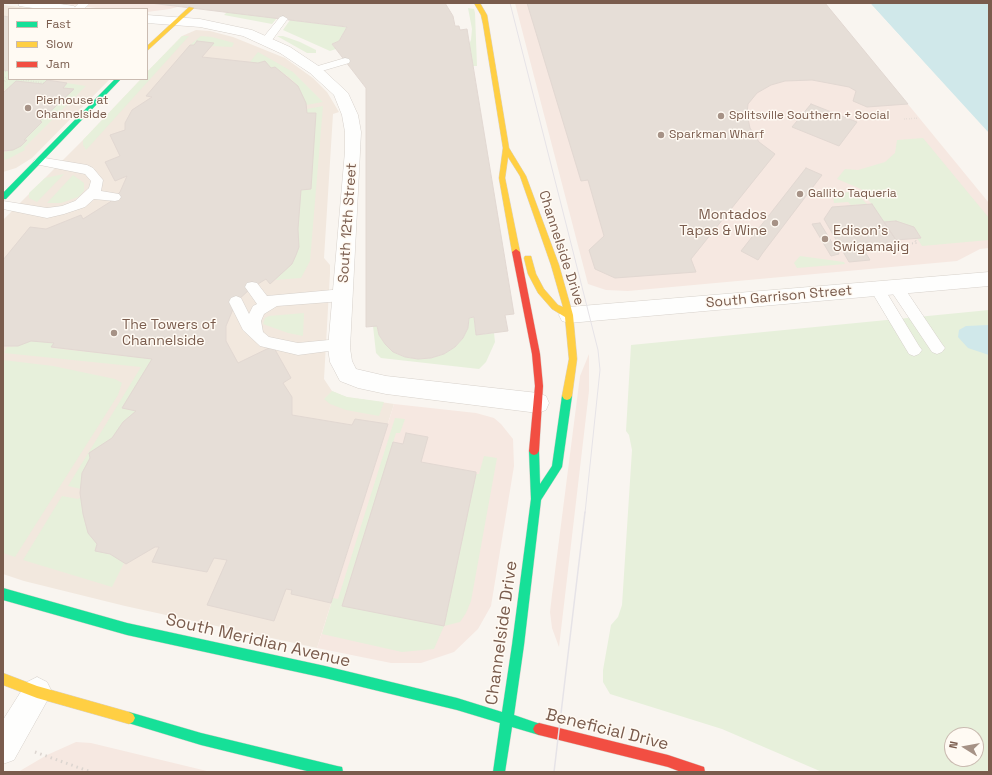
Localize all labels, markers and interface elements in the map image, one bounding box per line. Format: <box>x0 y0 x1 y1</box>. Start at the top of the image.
legend <box>8 8 148 80</box>
text: Fast <box>46 16 71 32</box>
text: Slow <box>46 36 73 52</box>
text: Jam <box>46 56 70 72</box>
place label: Pierhouse at Channelside <box>36 94 108 122</box>
marker: Pierhouse at Channelside <box>23 103 33 113</box>
place label: Splitsville Southern + Social <box>729 109 889 123</box>
marker: Splitsville Southern + Social <box>716 111 726 121</box>
place label: Sparkman Wharf <box>669 128 764 142</box>
marker: Sparkman Wharf <box>656 130 666 140</box>
street label: South 12th Street <box>335 162 361 284</box>
place label: Gallito Taqueria <box>808 187 897 201</box>
street label: Channelside Drive <box>535 188 587 308</box>
marker: Gallito Taqueria <box>795 189 805 199</box>
place label: Montados Tapas & Wine <box>679 207 767 240</box>
marker: Montados Tapas & Wine <box>770 218 780 228</box>
place label: Edison's Swigamajig <box>833 223 909 256</box>
marker: Edison's Swigamajig <box>820 234 830 244</box>
street label: South Garrison Street <box>705 282 853 312</box>
place label: The Towers of Channelside <box>122 317 216 350</box>
marker: The Towers of Channelside <box>109 328 119 338</box>
street label: Channelside Drive <box>482 560 522 706</box>
street label: South Meridian Avenue <box>164 610 352 672</box>
street label: Beneficial Drive <box>543 705 671 755</box>
north arrow <box>944 727 984 767</box>
text: N <box>946 740 961 750</box>

